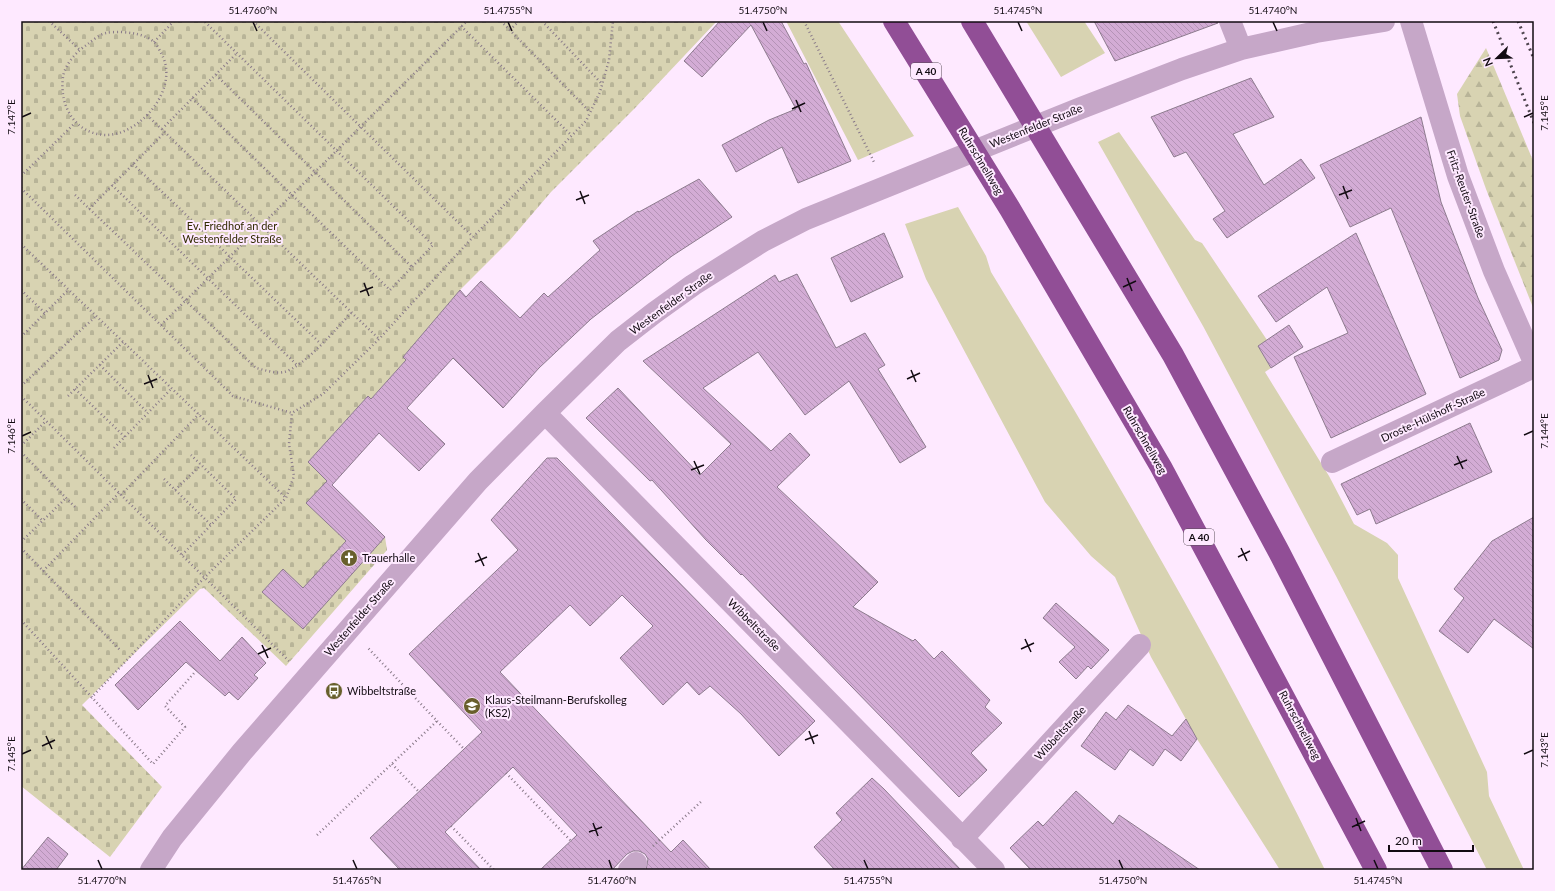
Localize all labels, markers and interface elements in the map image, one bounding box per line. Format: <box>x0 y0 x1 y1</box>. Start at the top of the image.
text: 51.4760°N <box>229 4 277 16</box>
text: 51.4755°N <box>484 4 532 16</box>
text: 51.4750°N <box>739 4 787 16</box>
text: 51.4745°N <box>994 4 1042 16</box>
text: 51.4740°N <box>1249 4 1297 16</box>
north arrow <box>1477 38 1517 78</box>
text: N <box>1480 56 1495 69</box>
road number: A 40 <box>911 63 941 79</box>
text: 7.145°E <box>1538 95 1550 131</box>
text: 7.147°E <box>5 99 17 135</box>
street label: Westenfelder Straße <box>987 101 1084 150</box>
street label: Ruhrschnellweg <box>956 125 1007 197</box>
street label: Fritz-Reuter-Straße <box>1445 148 1488 240</box>
park label: Ev. Friedhof an der Westenfelder Straße <box>183 219 282 245</box>
street label: Westenfelder Straße <box>627 268 715 337</box>
street label: Droste-Hülshoff-Straße <box>1379 385 1487 444</box>
street label: Ruhrschnellweg <box>1121 403 1170 476</box>
text: 7.144°E <box>1538 413 1550 449</box>
text: 7.146°E <box>5 418 17 454</box>
road number: A 40 <box>1184 529 1214 545</box>
church icon: Trauerhalle <box>339 548 359 568</box>
place label: Trauerhalle <box>362 551 415 564</box>
street label: Westenfelder Straße <box>321 575 396 658</box>
street label: Wibbeltstraße <box>725 596 783 654</box>
bus stop icon: Wibbeltstraße <box>324 681 344 701</box>
place label: Wibbeltstraße <box>347 684 416 697</box>
street label: Ruhrschnellweg <box>1277 688 1324 762</box>
place label: Klaus-Steilmann-Berufskolleg (KS2) <box>485 693 627 719</box>
school or university icon: Klaus-Steilmann-Berufskolleg (KS2) <box>462 696 482 716</box>
street label: Wibbeltstraße <box>1031 703 1088 762</box>
text: 7.143°E <box>1538 732 1550 768</box>
text: 7.145°E <box>5 736 17 772</box>
scale bar <box>1389 827 1473 853</box>
text: 20 m <box>1395 833 1422 848</box>
text: 51.4770°N <box>78 874 126 886</box>
text: 51.4765°N <box>333 874 381 886</box>
text: 51.4760°N <box>588 874 636 886</box>
text: 51.4755°N <box>844 874 892 886</box>
text: 51.4750°N <box>1099 874 1147 886</box>
text: 51.4745°N <box>1354 874 1402 886</box>

